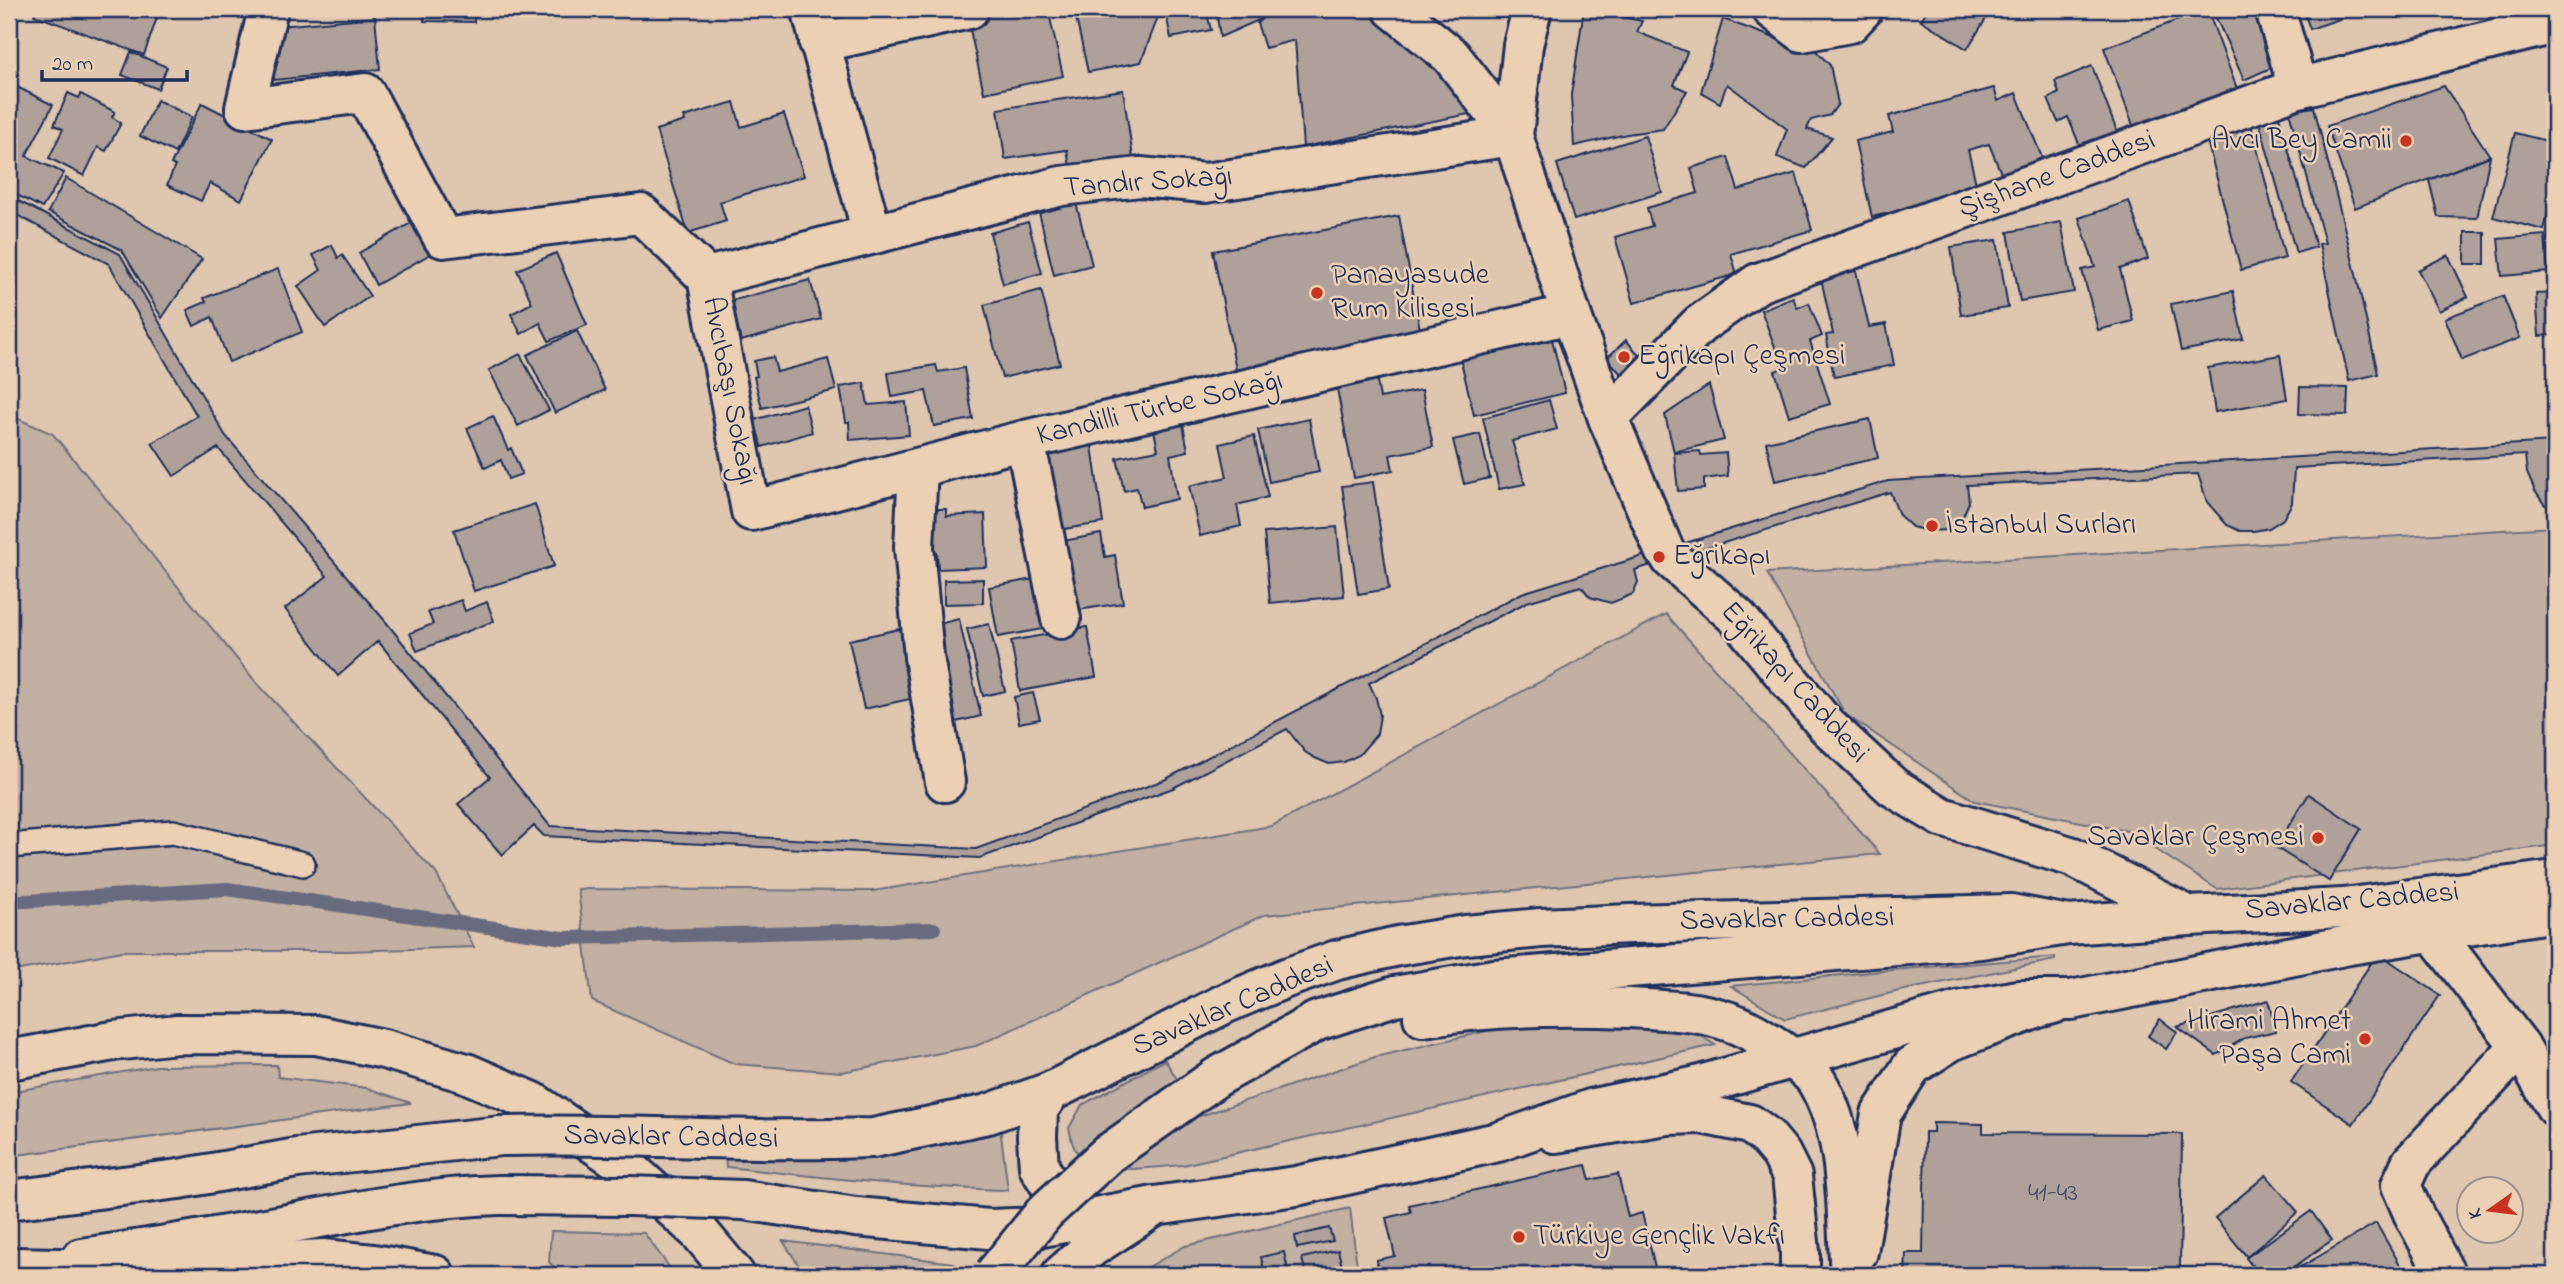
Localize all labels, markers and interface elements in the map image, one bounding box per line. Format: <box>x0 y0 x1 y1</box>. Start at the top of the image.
scale bar <box>42 38 187 82</box>
text: 20 m <box>52 50 93 80</box>
street label: Şişhane Caddesi <box>1952 119 2162 231</box>
place label: Avcı Bey Camii <box>2211 119 2392 163</box>
marker: Avcı Bey Camii <box>2398 133 2414 149</box>
street label: Tandır Sokağı <box>1062 155 1234 211</box>
place label: Panayasude Rum Kilisesi <box>1331 254 1490 332</box>
marker: Panayasude Rum Kilisesi <box>1309 285 1325 301</box>
street label: Avcıbaşı Sokağı <box>689 293 769 489</box>
place label: Eğrikapı Çeşmesi <box>1638 335 1846 379</box>
marker: Eğrikapı Çeşmesi <box>1616 349 1632 365</box>
street label: Kandilli Türbe Sokağı <box>1033 359 1287 459</box>
place label: İstanbul Surları <box>1946 504 2136 548</box>
marker: İstanbul Surları <box>1924 518 1940 534</box>
place label: Eğrikapı <box>1673 535 1770 579</box>
marker: Eğrikapı <box>1651 549 1667 565</box>
street label: Eğrikapı Caddesi <box>1709 592 1879 774</box>
place label: Savaklar Çeşmesi <box>2087 816 2304 860</box>
marker: Savaklar Çeşmesi <box>2310 830 2326 846</box>
street label: Savaklar Caddesi <box>2243 871 2461 933</box>
street label: Savaklar Caddesi <box>1679 896 1895 944</box>
street label: Savaklar Caddesi <box>1125 945 1341 1069</box>
place label: Hirami Ahmet Paşa Cami <box>2187 1000 2351 1078</box>
marker: Hirami Ahmet Paşa Cami <box>2357 1031 2373 1047</box>
street label: Savaklar Caddesi <box>563 1114 779 1162</box>
house number: 41-43 <box>2028 1175 2078 1213</box>
north arrow <box>2456 1176 2526 1246</box>
text: K <box>2462 1205 2490 1221</box>
place label: Türkiye Gençlik Vakfı <box>1533 1215 1785 1259</box>
marker: Türkiye Gençlik Vakfı <box>1511 1229 1527 1245</box>

